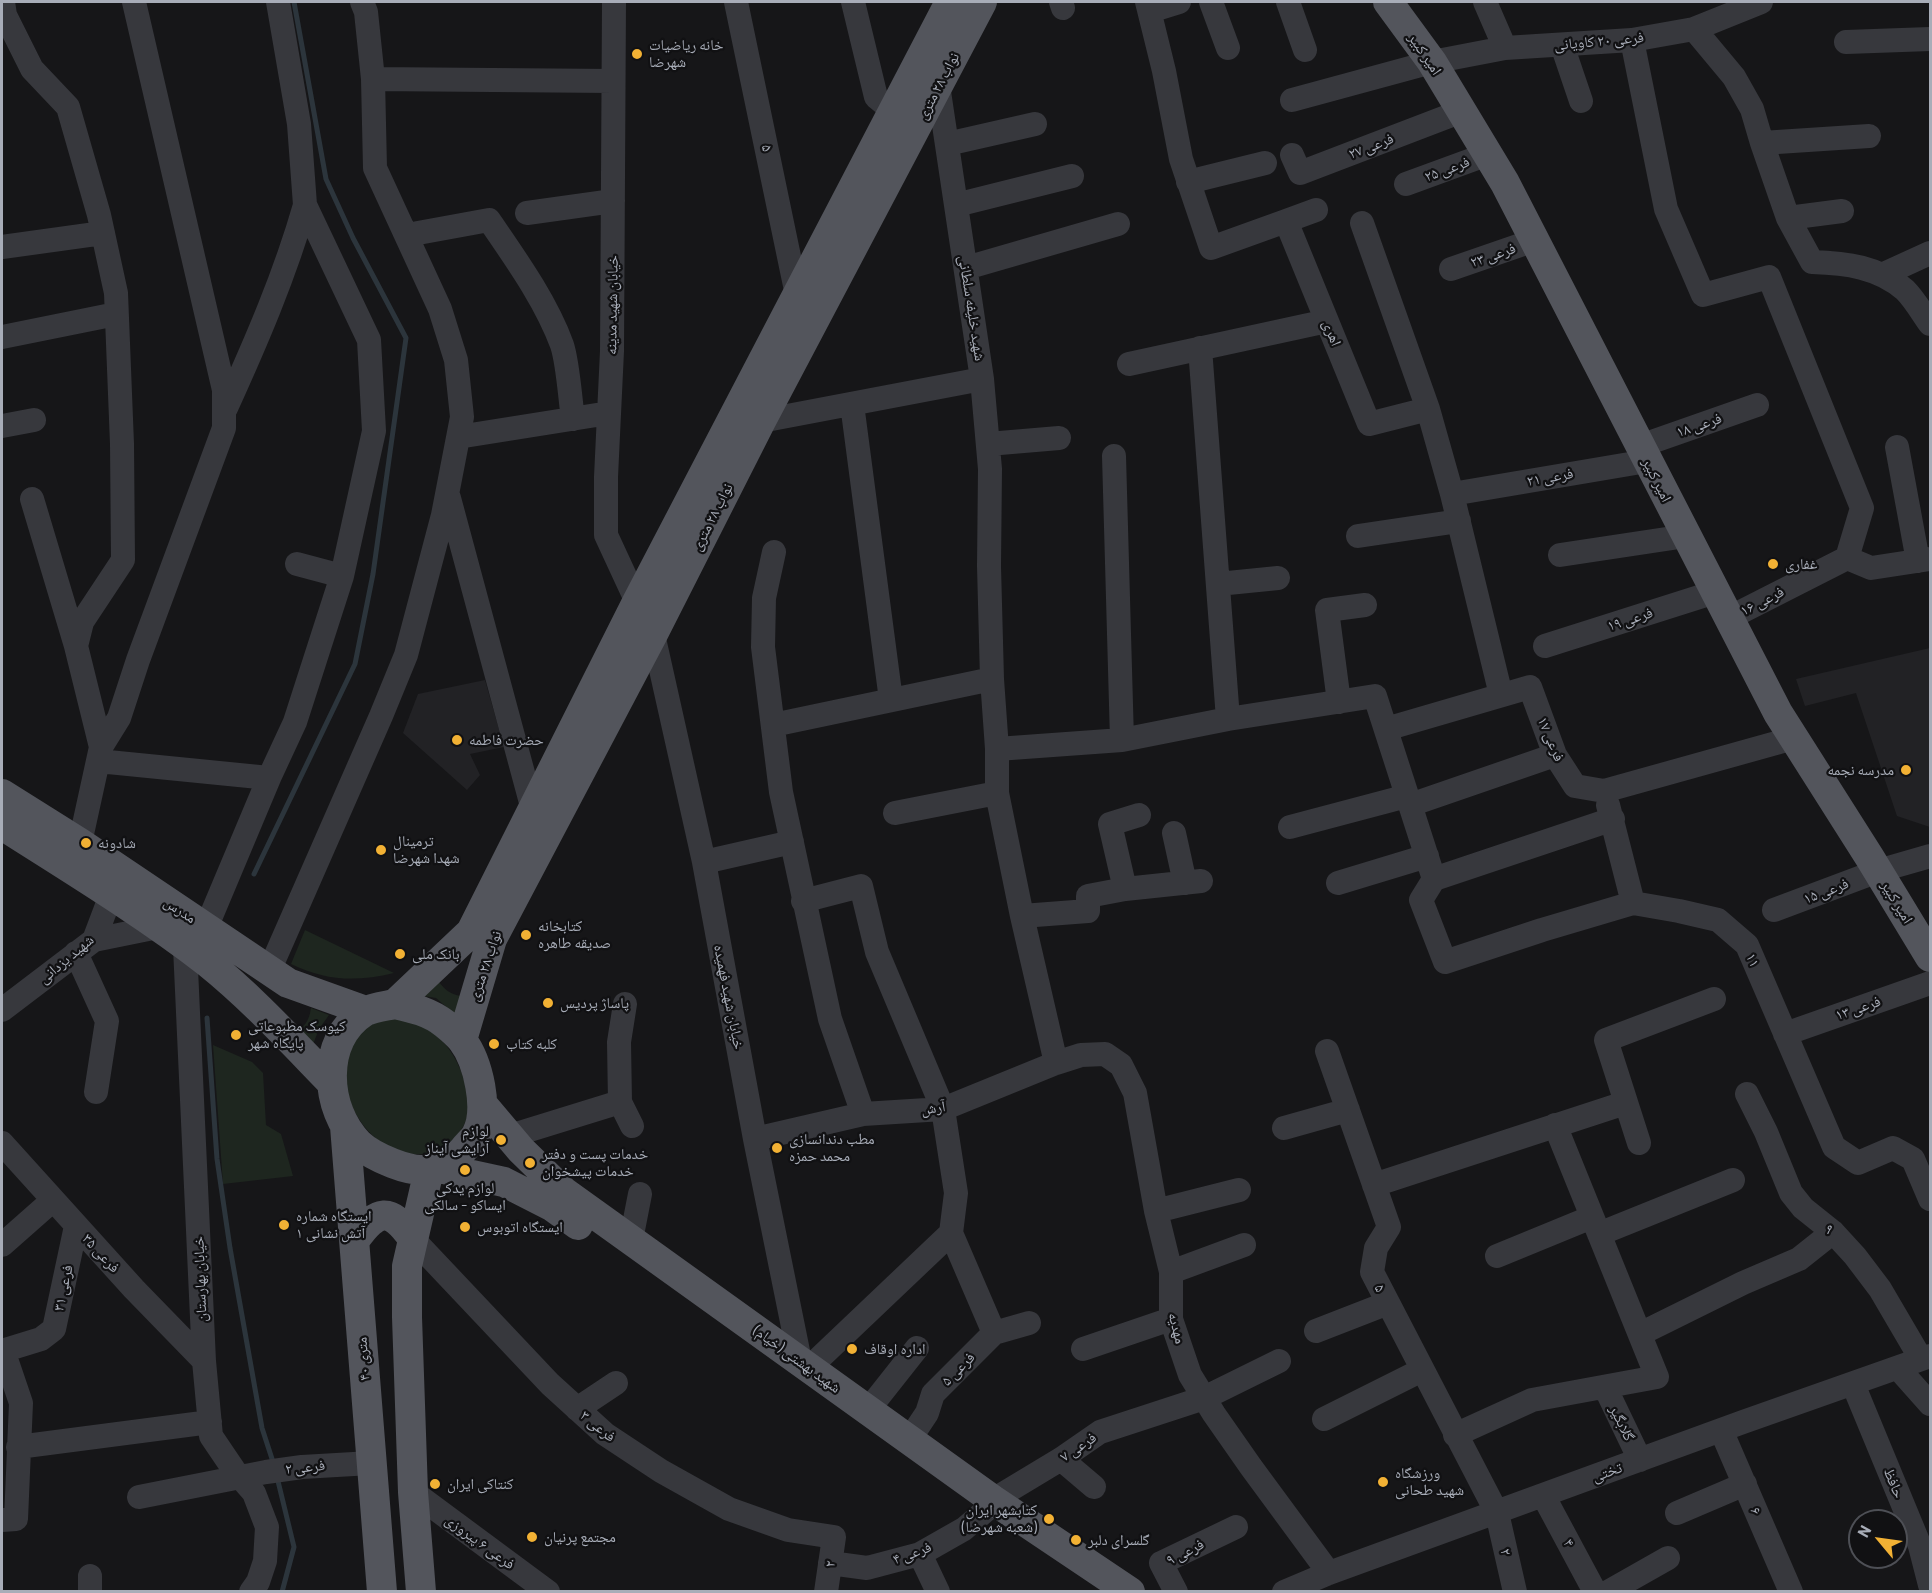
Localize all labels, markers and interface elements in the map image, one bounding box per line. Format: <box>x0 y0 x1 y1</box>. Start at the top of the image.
street label: فرعی ۲۰ کاویانی <box>1553 28 1645 54</box>
street label: امیر کبیر <box>1404 30 1446 78</box>
place label: خانه ریاضیات شهرضا <box>649 36 724 71</box>
marker: خانه ریاضیات شهرضا <box>630 47 644 61</box>
street label: نواب ۲۸ متری <box>913 49 963 123</box>
street label: فرعی ۲۷ <box>1346 129 1396 163</box>
street label: ۵ <box>757 143 777 153</box>
street label: فرعی ۲۵ <box>1422 153 1472 185</box>
street label: فرعی ۲۳ <box>1468 239 1518 271</box>
street label: شهید خلیفه سلطانی <box>955 254 989 362</box>
street label: خیابان شهید مدینه <box>602 255 622 355</box>
street label: اهری <box>1319 317 1345 349</box>
street label: فرعی ۱۸ <box>1674 409 1724 441</box>
street label: امیر کبیر <box>1638 455 1676 505</box>
street label: فرعی ۲۱ <box>1525 464 1575 490</box>
street label: نواب ۲۸ متری <box>687 480 737 554</box>
place label: غفاری <box>1785 555 1817 573</box>
marker: غفاری <box>1766 557 1780 571</box>
street label: فرعی ۱۶ <box>1737 582 1787 620</box>
street label: فرعی ۱۹ <box>1605 603 1655 635</box>
street label: فرعی ۱۷ <box>1534 714 1568 764</box>
place label: حضرت فاطمه <box>469 731 544 749</box>
marker: حضرت فاطمه <box>450 733 464 747</box>
place label: مدرسه نجمه <box>1828 761 1894 779</box>
marker: مدرسه نجمه <box>1899 763 1913 777</box>
place label: ترمینال شهدا شهرضا <box>393 832 459 867</box>
place label: شادونه <box>98 834 136 852</box>
marker: شادونه <box>79 836 93 850</box>
marker: ترمینال شهدا شهرضا <box>374 843 388 857</box>
street label: فرعی ۱۵ <box>1801 874 1851 908</box>
street label: امیر کبیر <box>1877 877 1917 927</box>
street label: مدرس <box>160 893 200 927</box>
place label: کتابخانه صدیقه طاهره <box>538 917 611 952</box>
street label: نواب ۲۸ متری <box>465 928 505 1004</box>
marker: کتابخانه صدیقه طاهره <box>519 928 533 942</box>
street label: شهید یزدانی <box>35 931 97 987</box>
street label: خیابان شهید فهمیده <box>710 943 748 1051</box>
place label: بانک ملی <box>412 945 460 963</box>
marker: بانک ملی <box>393 947 407 961</box>
street label: ۱۱ <box>1742 950 1764 970</box>
street label: فرعی ۱۳ <box>1833 992 1883 1024</box>
place label: پاساژ پردیس <box>560 994 629 1012</box>
marker: پاساژ پردیس <box>541 996 555 1010</box>
place label: کیوسک مطبوعاتی پایگاه شهر <box>248 1017 346 1052</box>
marker: کیوسک مطبوعاتی پایگاه شهر <box>229 1028 243 1042</box>
place label: کلبه کتاب <box>506 1035 557 1053</box>
marker: کلبه کتاب <box>487 1037 501 1051</box>
street label: آرش <box>919 1097 947 1119</box>
place label: لوازم آرایشی آیناز <box>425 1122 489 1157</box>
place label: مطب دندانسازی محمد حمزه <box>789 1130 874 1165</box>
marker: لوازم آرایشی آیناز <box>494 1133 508 1147</box>
marker: مطب دندانسازی محمد حمزه <box>770 1141 784 1155</box>
place label: خدمات پست و دفتر خدمات پیشخوان <box>542 1145 648 1180</box>
marker: خدمات پست و دفتر خدمات پیشخوان <box>523 1156 537 1170</box>
marker: لوازم یدکی ایساکو - سالکی <box>458 1163 472 1177</box>
place label: لوازم یدکی ایساکو - سالکی <box>424 1179 506 1214</box>
place label: ایستگاه شماره ۱ آتش نشانی <box>296 1207 372 1242</box>
marker: ایستگاه شماره ۱ آتش نشانی <box>277 1218 291 1232</box>
place label: ایستگاه اتوبوس <box>477 1218 563 1236</box>
marker: ایستگاه اتوبوس <box>458 1220 472 1234</box>
street label: ۹ <box>1821 1220 1837 1238</box>
street label: فرعی ۳۵ <box>78 1230 124 1276</box>
street label: خیابان بهارستان <box>190 1236 210 1322</box>
street label: فرعی ۳۱ <box>49 1263 77 1313</box>
street label: ۵ <box>1370 1281 1390 1295</box>
street label: مهدیه <box>1164 1310 1190 1346</box>
street label: شهید بهشتی (خیام) <box>750 1321 844 1397</box>
street label: ۴۰ متری <box>352 1336 374 1382</box>
place label: اداره اوقاف <box>864 1340 926 1358</box>
marker: اداره اوقاف <box>845 1342 859 1356</box>
street label: فرعی ۵ <box>938 1349 978 1389</box>
street label: گلابگیر <box>1606 1402 1638 1444</box>
street label: فرعی ۳ <box>577 1406 619 1446</box>
street label: فرعی ۷ <box>1056 1428 1100 1466</box>
street label: فرعی ۲ <box>284 1456 326 1478</box>
street label: تختی <box>1589 1458 1625 1486</box>
place label: ورزشگاه شهید طحانی <box>1395 1464 1464 1499</box>
street label: حافظ <box>1880 1465 1908 1501</box>
place label: کنتاکی ایران <box>447 1475 513 1493</box>
marker: ورزشگاه شهید طحانی <box>1376 1475 1390 1489</box>
marker: کنتاکی ایران <box>428 1477 442 1491</box>
place label: کتابشهر ایران (شعبه شهرضا) <box>962 1501 1037 1536</box>
street label: ۶ <box>1746 1504 1766 1518</box>
north arrow <box>1848 1509 1908 1569</box>
street label: فرعی ۶ پیروزی <box>442 1511 518 1573</box>
marker: کتابشهر ایران (شعبه شهرضا) <box>1042 1512 1056 1526</box>
text: N <box>1853 1522 1874 1540</box>
place label: مجتمع پرنیان <box>544 1528 616 1546</box>
marker: مجتمع پرنیان <box>525 1530 539 1544</box>
place label: گلسرای دلبر <box>1088 1531 1150 1549</box>
marker: گلسرای دلبر <box>1069 1533 1083 1547</box>
street label: فرعی ۹ <box>1163 1535 1207 1569</box>
street label: ۴ <box>1559 1536 1579 1550</box>
street label: فرعی ۴ <box>890 1538 934 1568</box>
street label: ۲ <box>1496 1547 1516 1557</box>
street label: ۲ <box>821 1559 839 1569</box>

